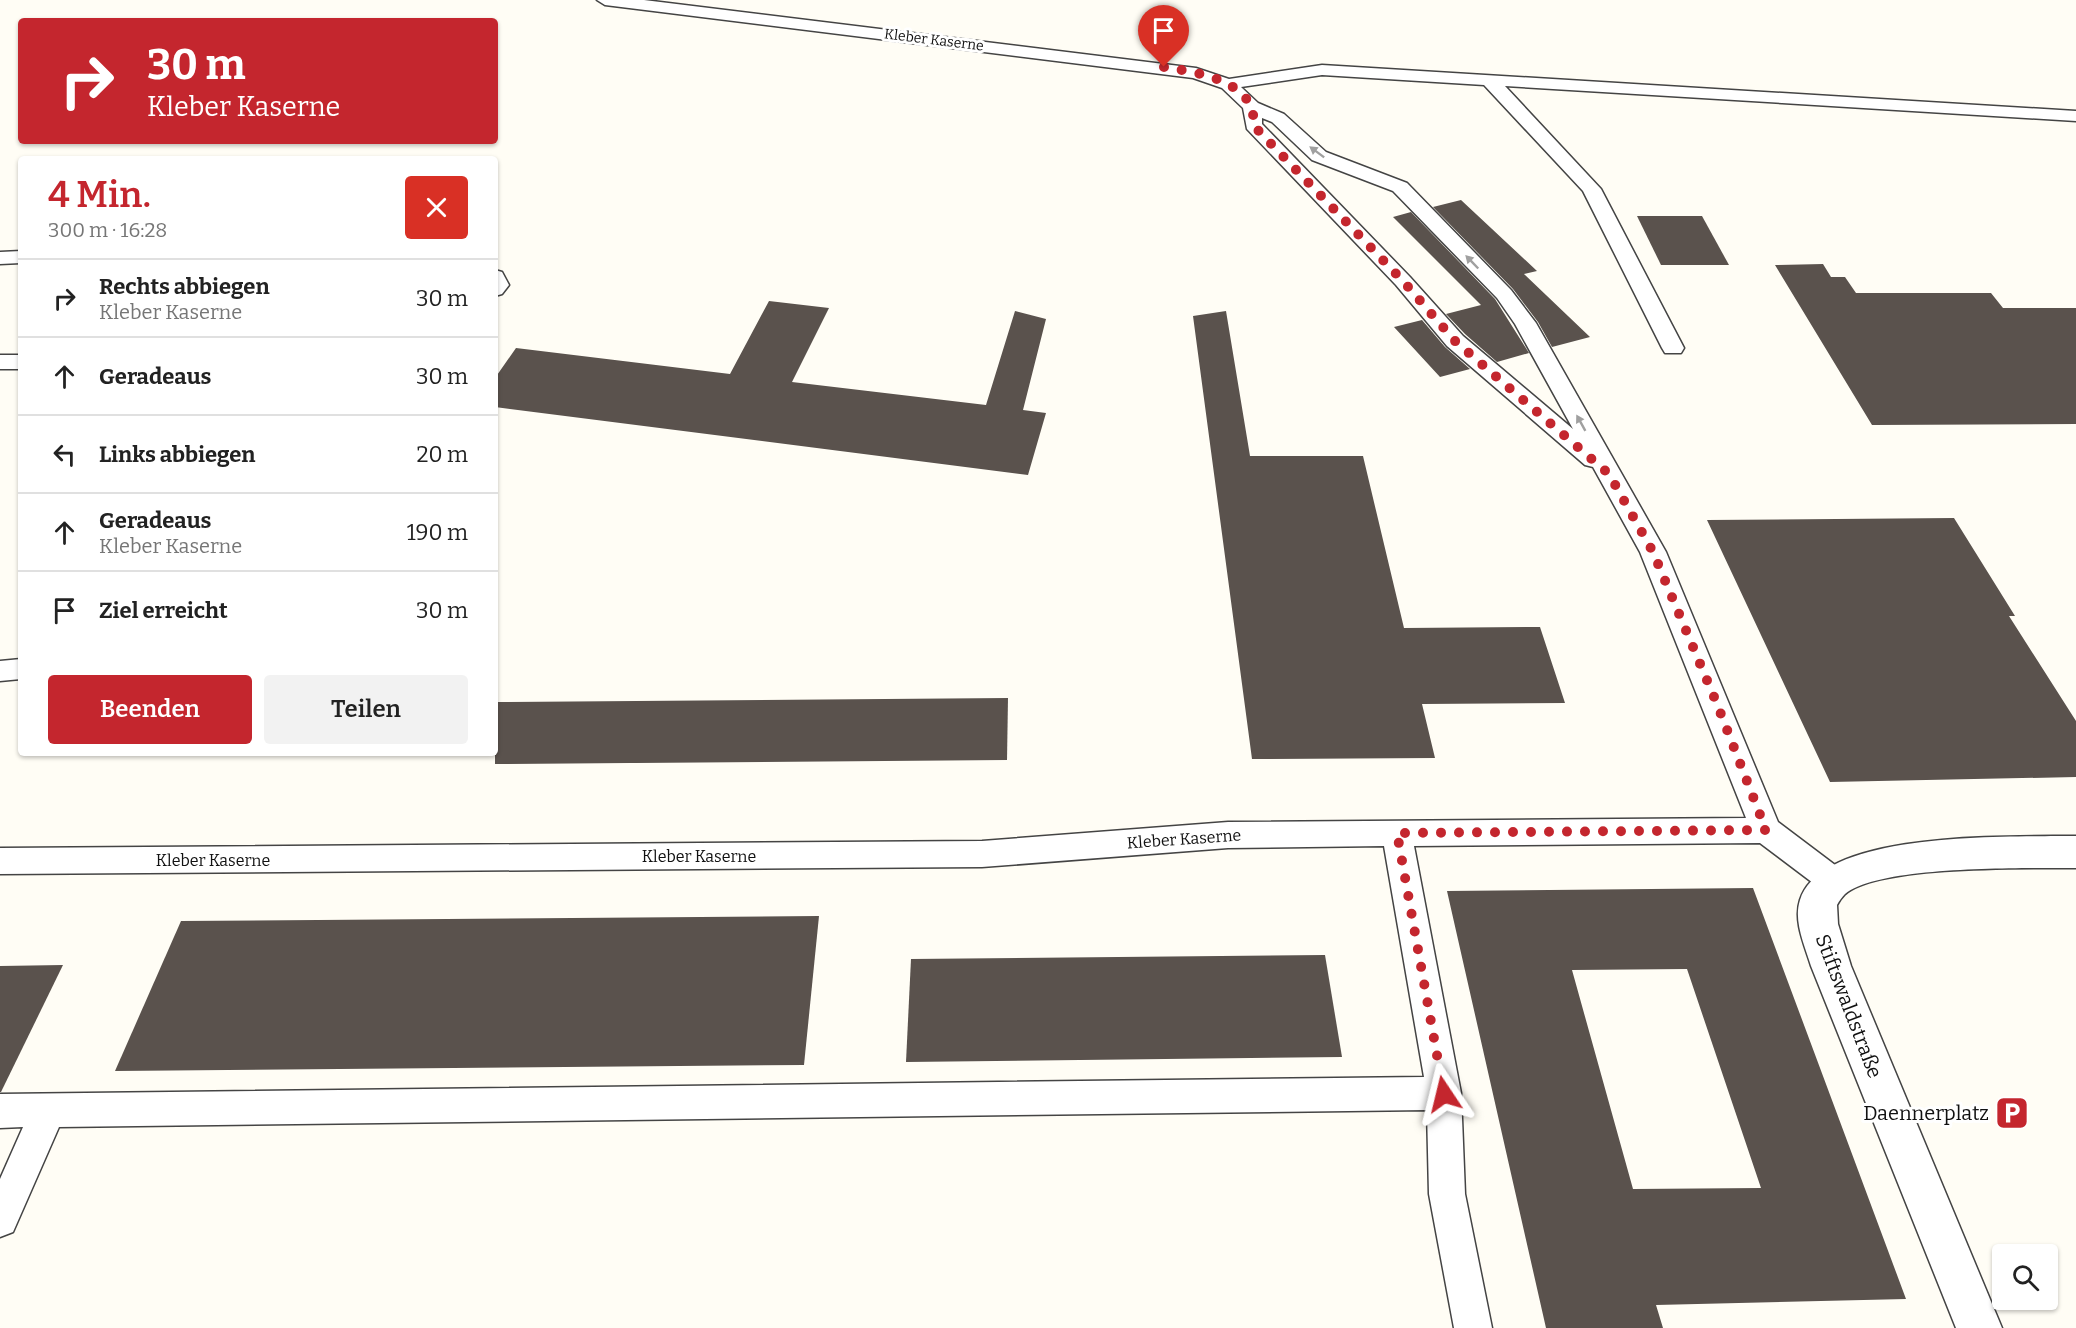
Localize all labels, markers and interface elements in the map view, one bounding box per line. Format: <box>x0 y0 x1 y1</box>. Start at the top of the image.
pin <box>1138 5 1189 67</box>
icon: arrive <box>1147 14 1180 47</box>
street label: Kleber Kaserne <box>883 25 985 55</box>
text: 30 m <box>147 40 246 90</box>
icon: right <box>48 42 126 120</box>
text: Kleber Kaserne <box>147 91 340 123</box>
one-way arrow <box>1309 146 1325 158</box>
text: 4 Min. <box>48 173 151 217</box>
button: close <box>405 176 468 239</box>
text: 300 m · 16:28 <box>48 218 167 242</box>
one-way arrow <box>1466 256 1480 270</box>
text: Rechts abbiegen <box>99 273 270 300</box>
icon: right <box>48 282 81 315</box>
text: 30 m <box>416 285 468 312</box>
text: Kleber Kaserne <box>99 300 242 324</box>
icon: ahead <box>48 360 81 393</box>
text: Geradeaus <box>99 363 211 390</box>
text: 30 m <box>416 363 468 390</box>
one-way arrow <box>1575 415 1586 431</box>
icon: left <box>48 438 81 471</box>
text: Links abbiegen <box>99 441 256 468</box>
text: 20 m <box>417 441 468 468</box>
text: Geradeaus <box>99 507 211 534</box>
icon: ahead <box>48 516 81 549</box>
text: 190 m <box>407 519 468 546</box>
text: Kleber Kaserne <box>99 534 242 558</box>
icon: arrive <box>48 594 81 627</box>
text: Ziel erreicht <box>99 597 228 624</box>
text: 30 m <box>416 597 468 624</box>
button: Beenden <box>48 675 252 744</box>
button: Teilen <box>264 675 468 744</box>
street label: Kleber Kaserne <box>1126 826 1242 852</box>
street label: Kleber Kaserne <box>642 847 756 866</box>
street label: Kleber Kaserne <box>156 851 270 870</box>
street label: Stiftswaldstraße <box>1811 931 1887 1081</box>
position arrow <box>1412 1062 1476 1126</box>
parking icon: Daennerplatz <box>1994 1095 2030 1131</box>
place label: Daennerplatz <box>1863 1101 1989 1125</box>
map controls <box>1992 1244 2058 1310</box>
button: search <box>1992 1244 2058 1310</box>

